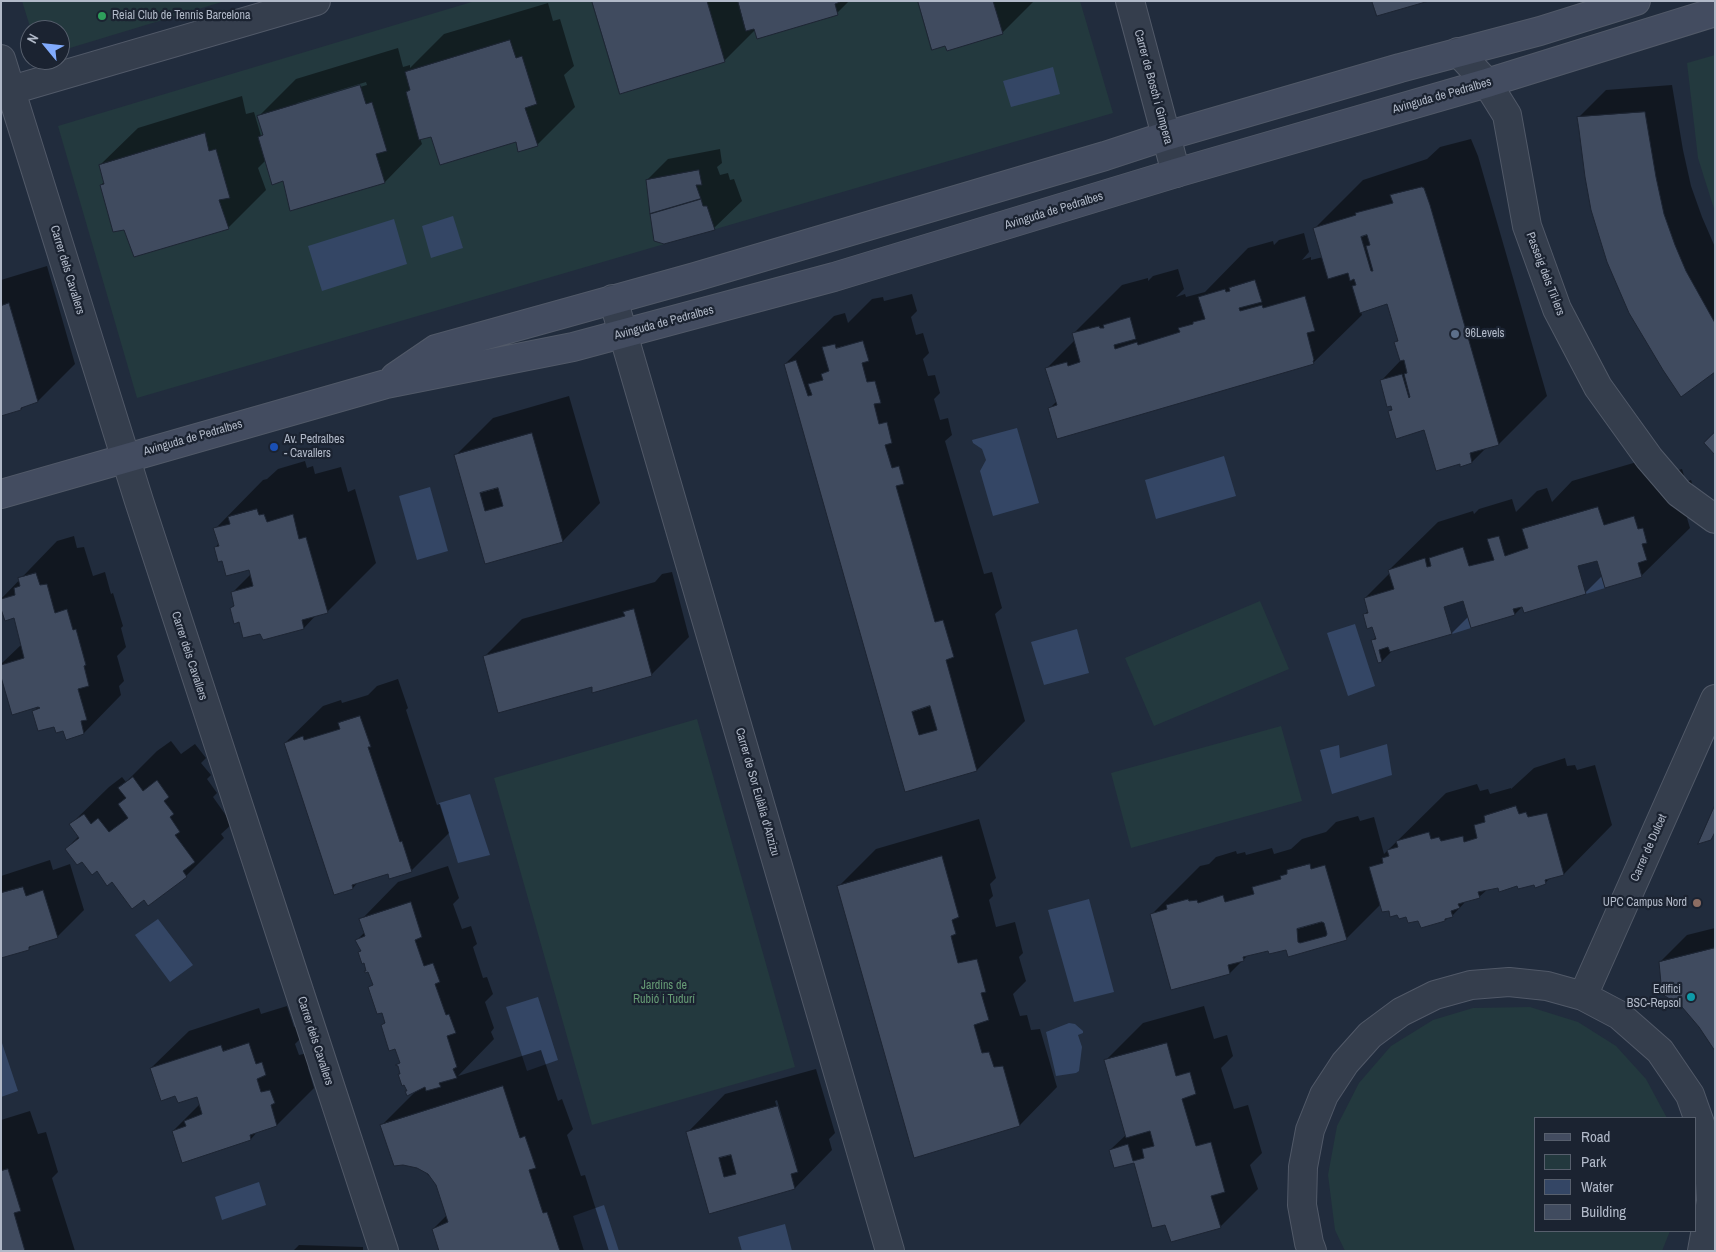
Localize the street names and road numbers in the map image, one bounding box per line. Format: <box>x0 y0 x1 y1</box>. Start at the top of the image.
street label: Carrer de Bosch i Gimpera <box>1131 28 1175 146</box>
street label: Avinguda de Pedralbes <box>1391 75 1493 117</box>
street label: Avinguda de Pedralbes <box>1003 189 1105 233</box>
street label: Carrer dels Cavallers <box>47 224 87 316</box>
street label: Passeig dels Til·lers <box>1522 230 1568 318</box>
street label: Avinguda de Pedralbes <box>613 303 715 343</box>
street label: Avinguda de Pedralbes <box>142 417 244 459</box>
street label: Carrer dels Cavallers <box>168 610 210 702</box>
street label: Carrer de Sor Eulàlia d'Anzizu <box>732 726 782 858</box>
street label: Carrer de Dulcet <box>1628 812 1670 884</box>
street label: Carrer dels Cavallers <box>294 995 336 1087</box>

